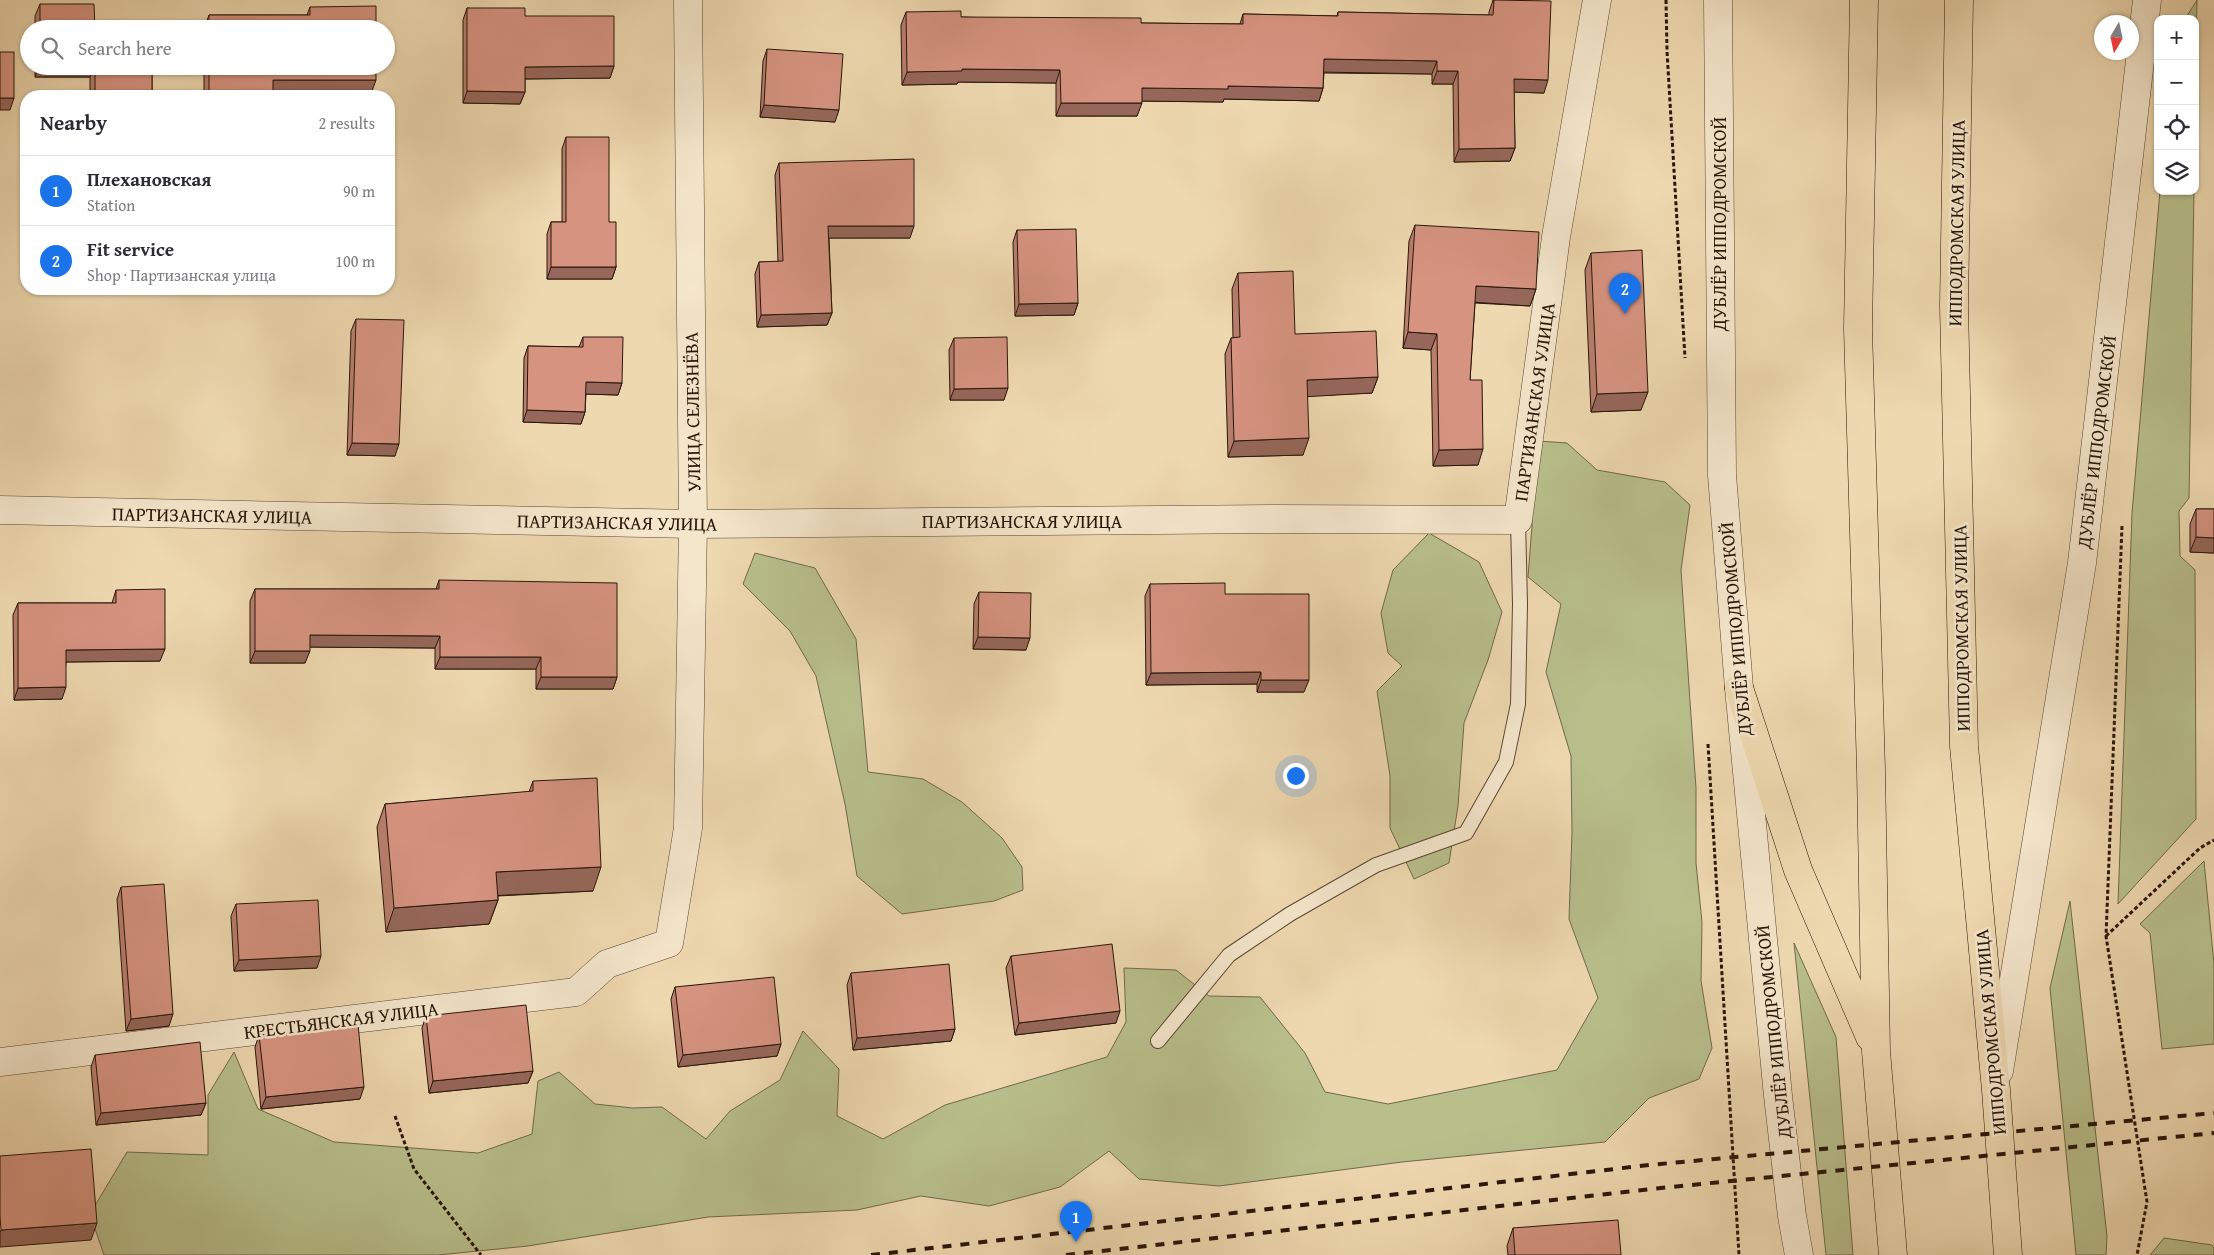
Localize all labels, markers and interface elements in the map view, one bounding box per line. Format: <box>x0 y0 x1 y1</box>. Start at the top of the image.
north arrow <box>2094 15 2139 60</box>
map controls <box>2154 15 2199 195</box>
button: + <box>2154 15 2199 60</box>
search box <box>20 20 395 75</box>
icon: search <box>38 34 66 62</box>
text: Search here <box>78 34 172 62</box>
button: − <box>2154 60 2199 105</box>
button: locate <box>2154 105 2199 150</box>
text: Nearby <box>40 107 107 138</box>
text: 2 results <box>318 111 375 135</box>
street label: ДУБЛЁР ИППОДРОМСКОЙ <box>1705 117 1733 332</box>
street label: ИППОДРОМСКАЯ УЛИЦА <box>1940 119 1972 327</box>
button: layers <box>2154 150 2199 195</box>
text: Плехановская <box>87 165 211 193</box>
text: 1 <box>52 179 60 203</box>
text: 90 m <box>343 179 375 203</box>
text: Station <box>87 193 135 217</box>
text: Fit service <box>87 235 174 263</box>
text: 2 <box>52 249 60 273</box>
text: 100 m <box>335 249 375 273</box>
text: Shop · Партизанская улица <box>87 263 276 287</box>
pin: 2 <box>1609 273 1641 314</box>
street label: ПАРТИЗАНСКАЯ УЛИЦА <box>1506 300 1562 503</box>
street label: УЛИЦА СЕЛЕЗНЁВА <box>677 331 707 492</box>
street label: ДУБЛЁР ИППОДРОМСКОЙ <box>2069 334 2123 551</box>
street label: ПАРТИЗАНСКАЯ УЛИЦА <box>112 499 313 531</box>
street label: ПАРТИЗАНСКАЯ УЛИЦА <box>517 506 718 538</box>
street label: ПАРТИЗАНСКАЯ УЛИЦА <box>922 507 1123 535</box>
street label: ДУБЛЁР ИППОДРОМСКОЙ <box>1712 521 1758 738</box>
street label: ИППОДРОМСКАЯ УЛИЦА <box>1945 524 1977 732</box>
your location <box>1283 763 1309 789</box>
street label: ДУБЛЁР ИППОДРОМСКОЙ <box>1748 924 1798 1141</box>
street label: ИППОДРОМСКАЯ УЛИЦА <box>1967 927 2013 1136</box>
street label: КРЕСТЬЯНСКАЯ УЛИЦА <box>242 994 440 1046</box>
pin: 1 <box>1060 1201 1092 1242</box>

